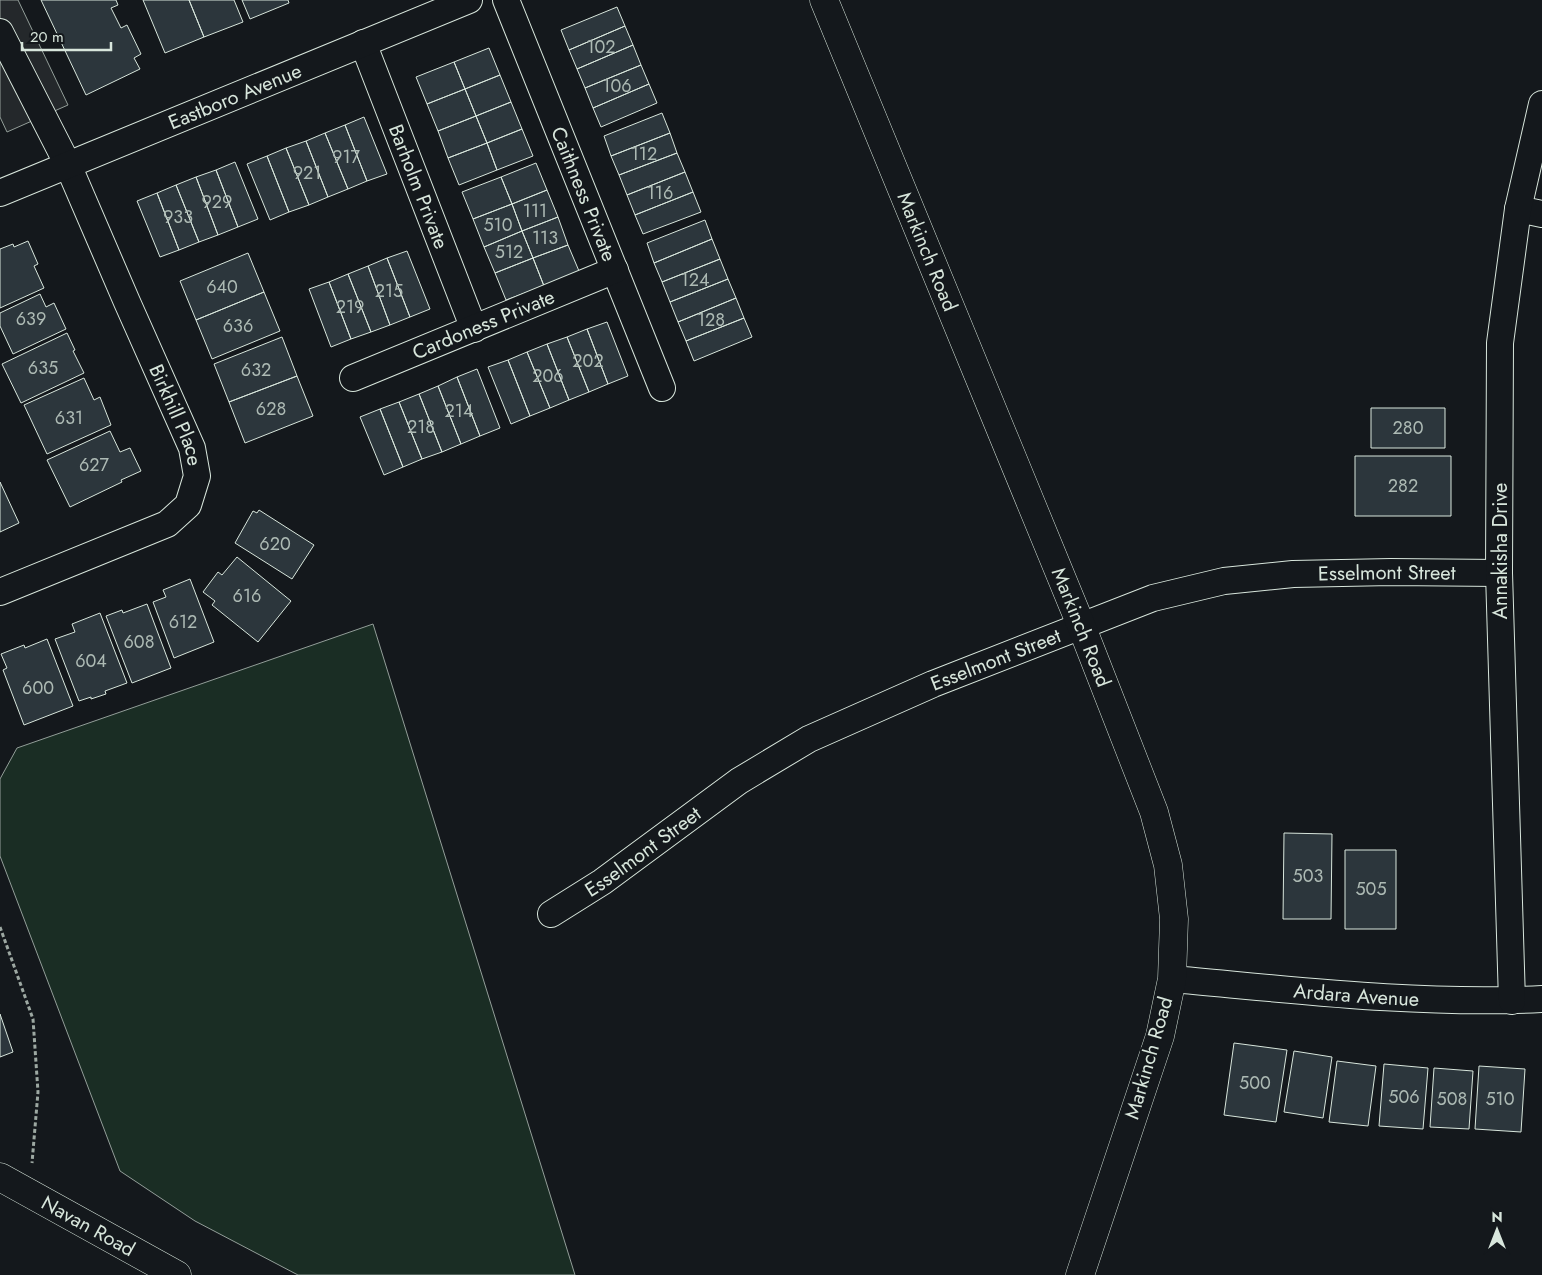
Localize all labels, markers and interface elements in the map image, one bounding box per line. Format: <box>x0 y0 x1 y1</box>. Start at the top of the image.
scale bar <box>22 20 111 52</box>
text: 20 m <box>30 26 64 48</box>
house number: 102 <box>586 34 616 60</box>
street label: Eastboro Avenue <box>164 56 306 137</box>
house number: 106 <box>602 73 632 99</box>
street label: Barholm Private <box>381 120 456 253</box>
street label: Caithness Private <box>544 122 624 266</box>
house number: 112 <box>631 141 657 167</box>
house number: 917 <box>332 144 361 170</box>
house number: 921 <box>293 160 321 186</box>
house number: 116 <box>647 180 673 206</box>
street label: Markinch Road <box>890 188 965 316</box>
house number: 929 <box>202 189 232 215</box>
house number: 111 <box>523 198 547 224</box>
house number: 933 <box>163 204 193 230</box>
house number: 510 <box>483 212 513 238</box>
house number: 113 <box>532 225 558 251</box>
house number: 512 <box>495 239 523 265</box>
house number: 124 <box>681 267 709 293</box>
house number: 640 <box>206 274 238 300</box>
house number: 215 <box>375 278 403 304</box>
street label: Cardoness Private <box>408 282 559 367</box>
house number: 219 <box>336 294 364 320</box>
house number: 639 <box>16 306 46 332</box>
house number: 128 <box>697 307 725 333</box>
house number: 636 <box>223 313 253 339</box>
house number: 202 <box>572 348 604 374</box>
house number: 635 <box>28 355 58 381</box>
house number: 632 <box>241 357 271 383</box>
street label: Birkhill Place <box>142 360 209 468</box>
house number: 206 <box>532 363 564 389</box>
house number: 628 <box>256 396 286 422</box>
house number: 214 <box>445 398 473 424</box>
house number: 631 <box>55 405 83 431</box>
house number: 218 <box>407 414 435 440</box>
house number: 280 <box>1393 415 1424 441</box>
house number: 627 <box>79 452 110 478</box>
house number: 282 <box>1388 473 1418 499</box>
street label: Annakisha Drive <box>1486 483 1515 619</box>
house number: 620 <box>259 531 291 557</box>
street label: Esselmont Street <box>1318 557 1456 588</box>
street label: Markinch Road <box>1044 563 1118 691</box>
house number: 616 <box>233 583 261 609</box>
house number: 612 <box>169 609 197 635</box>
street label: Esselmont Street <box>926 621 1065 698</box>
house number: 608 <box>124 629 155 655</box>
house number: 604 <box>75 648 107 674</box>
house number: 600 <box>22 675 54 701</box>
street label: Esselmont Street <box>579 799 707 904</box>
house number: 503 <box>1293 863 1324 889</box>
house number: 505 <box>1355 876 1387 902</box>
street label: Ardara Avenue <box>1292 976 1420 1013</box>
street label: Markinch Road <box>1118 993 1180 1123</box>
house number: 500 <box>1239 1070 1271 1096</box>
house number: 506 <box>1388 1084 1420 1110</box>
house number: 508 <box>1437 1086 1467 1112</box>
house number: 510 <box>1485 1086 1515 1112</box>
street label: Navan Road <box>36 1188 140 1264</box>
north arrow <box>1472 1205 1522 1255</box>
text: N <box>1491 1207 1503 1227</box>

